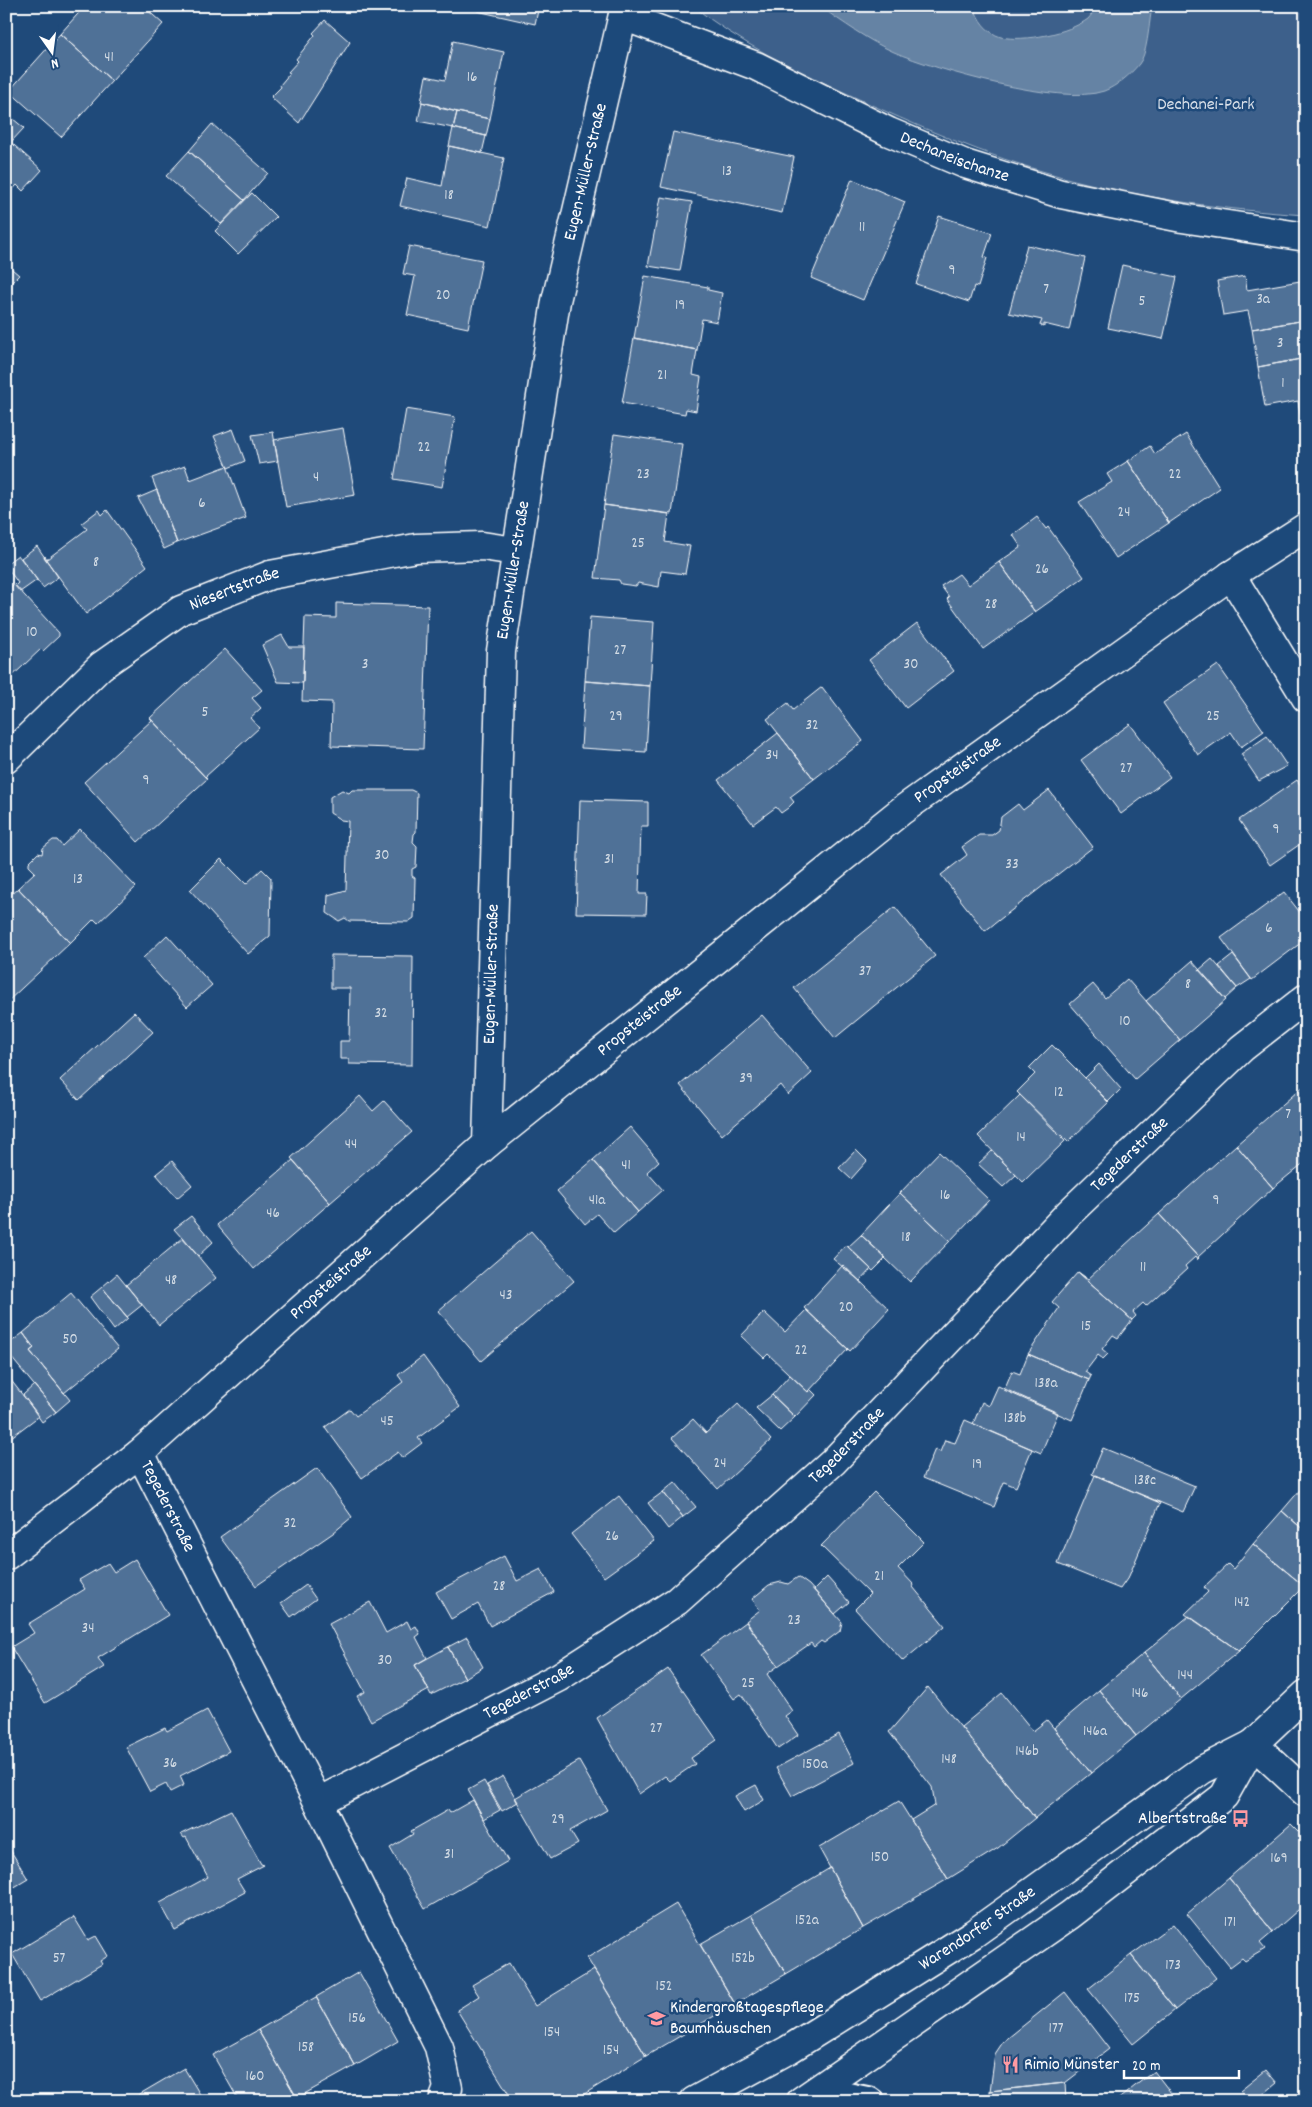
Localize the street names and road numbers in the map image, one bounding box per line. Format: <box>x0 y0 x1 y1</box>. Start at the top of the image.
street label: Eugen-Müller-Straße <box>558 101 614 243</box>
street label: Dechaneischanze <box>896 125 1012 190</box>
street label: Eugen-Müller-Straße <box>490 499 537 641</box>
street label: Niesertstraße <box>186 561 281 618</box>
street label: Propsteistraße <box>909 730 1007 810</box>
street label: Eugen-Müller-Straße <box>477 904 506 1044</box>
street label: Propsteistraße <box>592 979 688 1063</box>
street label: Tegederstraße <box>1085 1111 1175 1198</box>
street label: Propsteistraße <box>285 1239 378 1326</box>
street label: Tegederstraße <box>803 1402 891 1490</box>
street label: Tegederstraße <box>133 1456 201 1557</box>
street label: Tegederstraße <box>479 1658 580 1727</box>
street label: Warendorfer Straße <box>914 1880 1041 1977</box>

